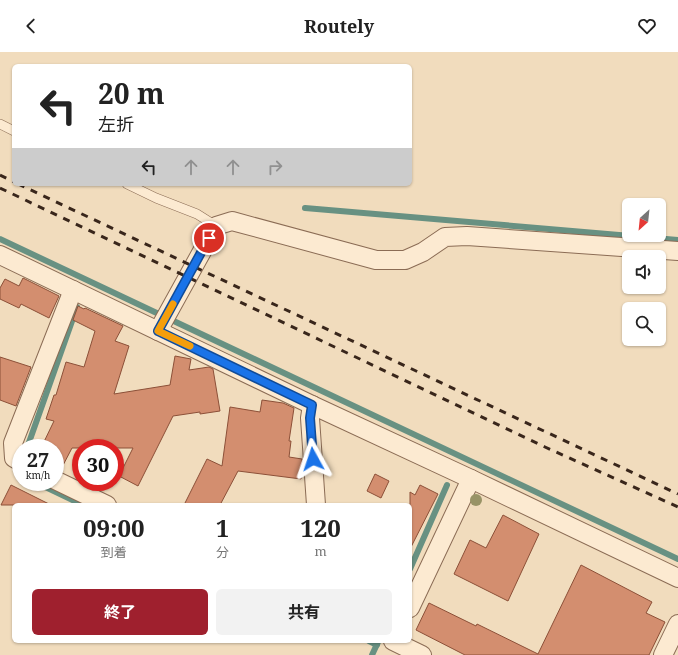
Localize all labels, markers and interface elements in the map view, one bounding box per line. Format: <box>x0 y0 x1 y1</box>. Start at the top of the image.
text: Routely <box>304 14 374 38</box>
icon: back <box>20 15 42 37</box>
icon: heart <box>636 15 658 37</box>
text: 20 m <box>98 74 165 112</box>
icon: left <box>32 80 84 132</box>
text: 左折 <box>98 112 134 136</box>
icon: left <box>138 156 160 178</box>
icon: ahead <box>180 156 202 178</box>
icon: ahead <box>222 156 244 178</box>
icon: right <box>264 156 286 178</box>
north arrow <box>622 198 666 242</box>
map controls <box>622 198 666 346</box>
pin <box>192 221 226 255</box>
icon: arrive <box>198 227 220 249</box>
button: sound <box>622 250 666 294</box>
button: search <box>622 302 666 346</box>
position arrow <box>292 438 334 480</box>
speed limit sign: 30 <box>72 439 124 491</box>
text: 27 <box>27 446 49 473</box>
text: km/h <box>26 468 50 482</box>
text: 09:00 <box>83 511 145 544</box>
text: 1 <box>216 511 229 544</box>
text: 120 <box>300 511 341 544</box>
text: m <box>314 542 327 560</box>
text: 到着 <box>101 543 127 561</box>
text: 分 <box>216 543 229 561</box>
button: 終了 <box>32 589 208 635</box>
button: 共有 <box>216 589 392 635</box>

